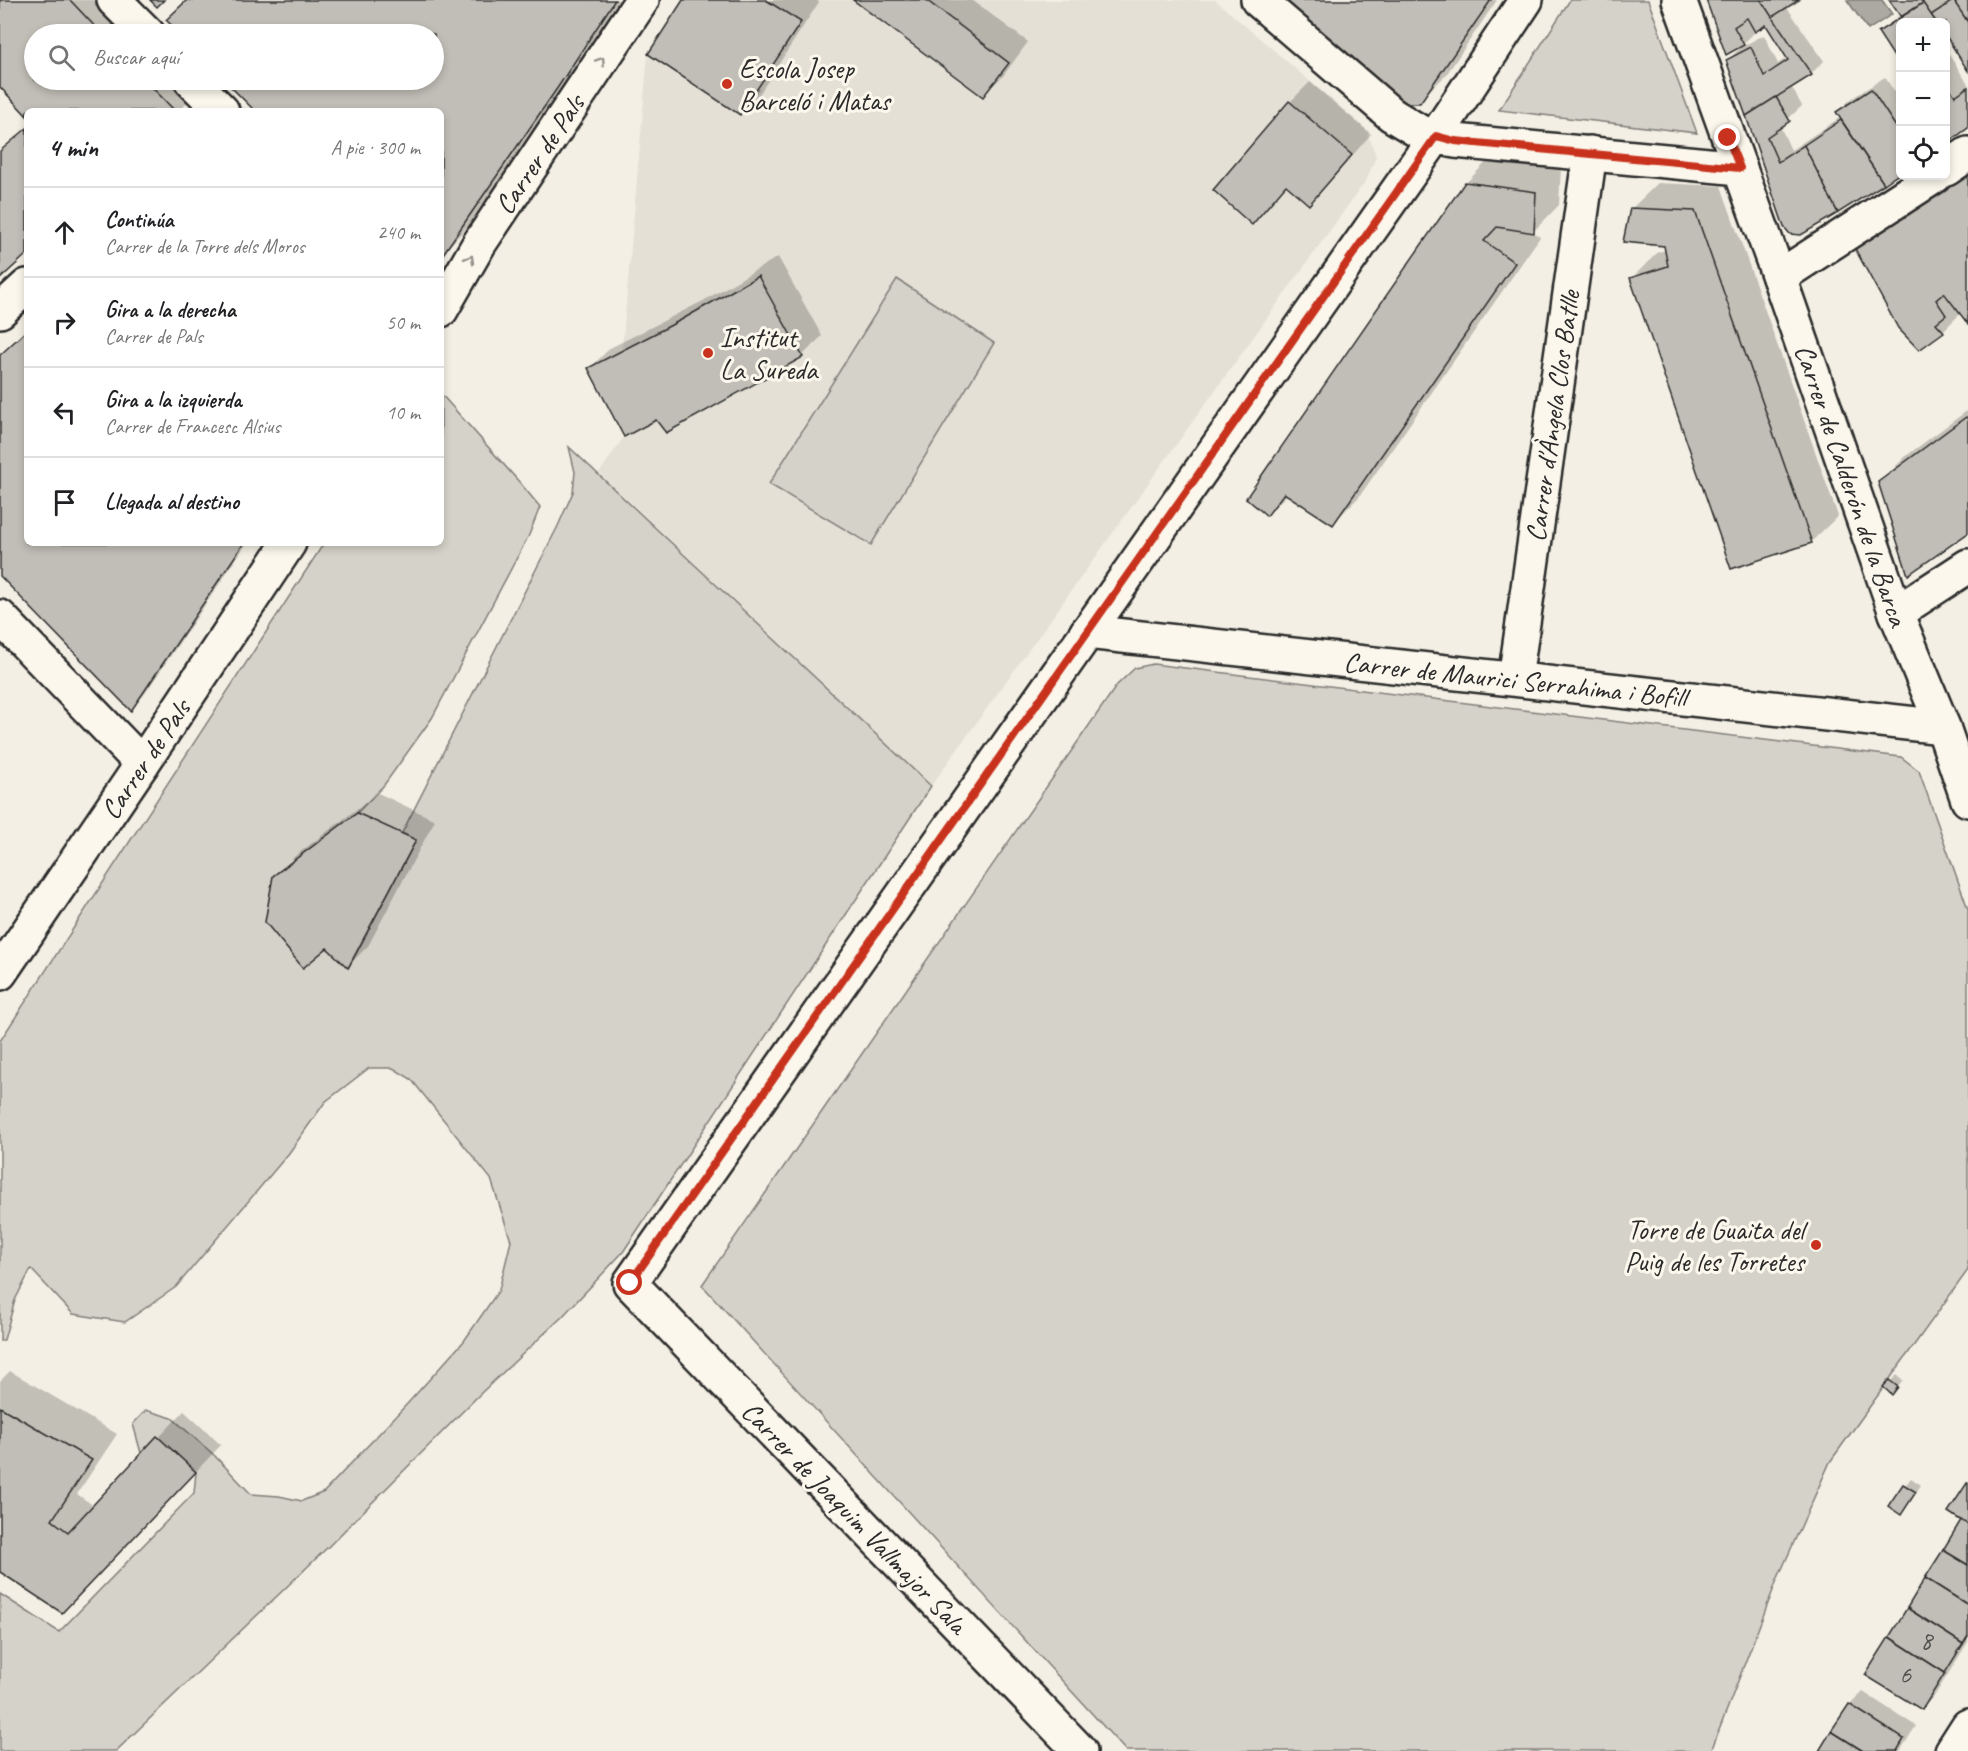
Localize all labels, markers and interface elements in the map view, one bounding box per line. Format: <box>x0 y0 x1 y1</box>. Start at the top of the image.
map controls <box>1896 18 1950 180</box>
button: + <box>1896 18 1950 72</box>
search box <box>24 24 444 90</box>
icon: search <box>45 41 78 74</box>
text: Buscar aquí <box>93 43 179 71</box>
place label: Escola Josep Barceló i Matas <box>739 51 892 118</box>
one-way arrow <box>594 57 605 68</box>
button: − <box>1896 72 1950 126</box>
marker: Escola Josep Barceló i Matas <box>720 77 734 91</box>
street label: Carrer de Pals <box>487 86 594 221</box>
route end <box>1714 124 1740 150</box>
button: locate <box>1896 126 1950 180</box>
text: 4 min <box>48 131 98 164</box>
text: A pie · 300 m <box>331 135 420 160</box>
text: Continúa <box>105 206 173 234</box>
icon: ahead <box>48 216 81 249</box>
text: 240 m <box>377 220 420 245</box>
text: Carrer de la Torre dels Moros <box>105 234 305 259</box>
one-way arrow <box>463 255 474 265</box>
street label: Carrer d'Àngela Clos Batlle <box>1518 286 1588 544</box>
text: Gira a la derecha <box>105 296 236 324</box>
icon: right <box>48 306 81 339</box>
text: 50 m <box>386 310 420 335</box>
place label: Institut La Sureda <box>720 320 819 387</box>
text: Carrer de Pals <box>105 324 203 349</box>
street label: Carrer de Calderón de la Barca <box>1787 340 1917 632</box>
marker: Institut La Sureda <box>701 346 715 360</box>
text: Gira a la izquierda <box>105 386 242 414</box>
icon: left <box>48 396 81 429</box>
text: 10 m <box>386 400 420 425</box>
text: Carrer de Francesc Alsius <box>105 414 280 439</box>
icon: arrive <box>48 486 81 519</box>
text: Llegada al destino <box>105 488 239 516</box>
street label: Carrer de Maurici Serrahima i Bofill <box>1342 644 1693 715</box>
street label: Carrer de Pals <box>93 691 200 826</box>
place label: Torre de Guaita del Puig de les Torretes <box>1625 1212 1809 1279</box>
marker: Torre de Guaita del Puig de les Torretes <box>1809 1238 1823 1252</box>
route start <box>616 1269 642 1295</box>
street label: Carrer de Joaquim Vallmajor Sala <box>734 1394 977 1643</box>
house number: 8 <box>1920 1624 1934 1657</box>
house number: 6 <box>1899 1658 1912 1691</box>

